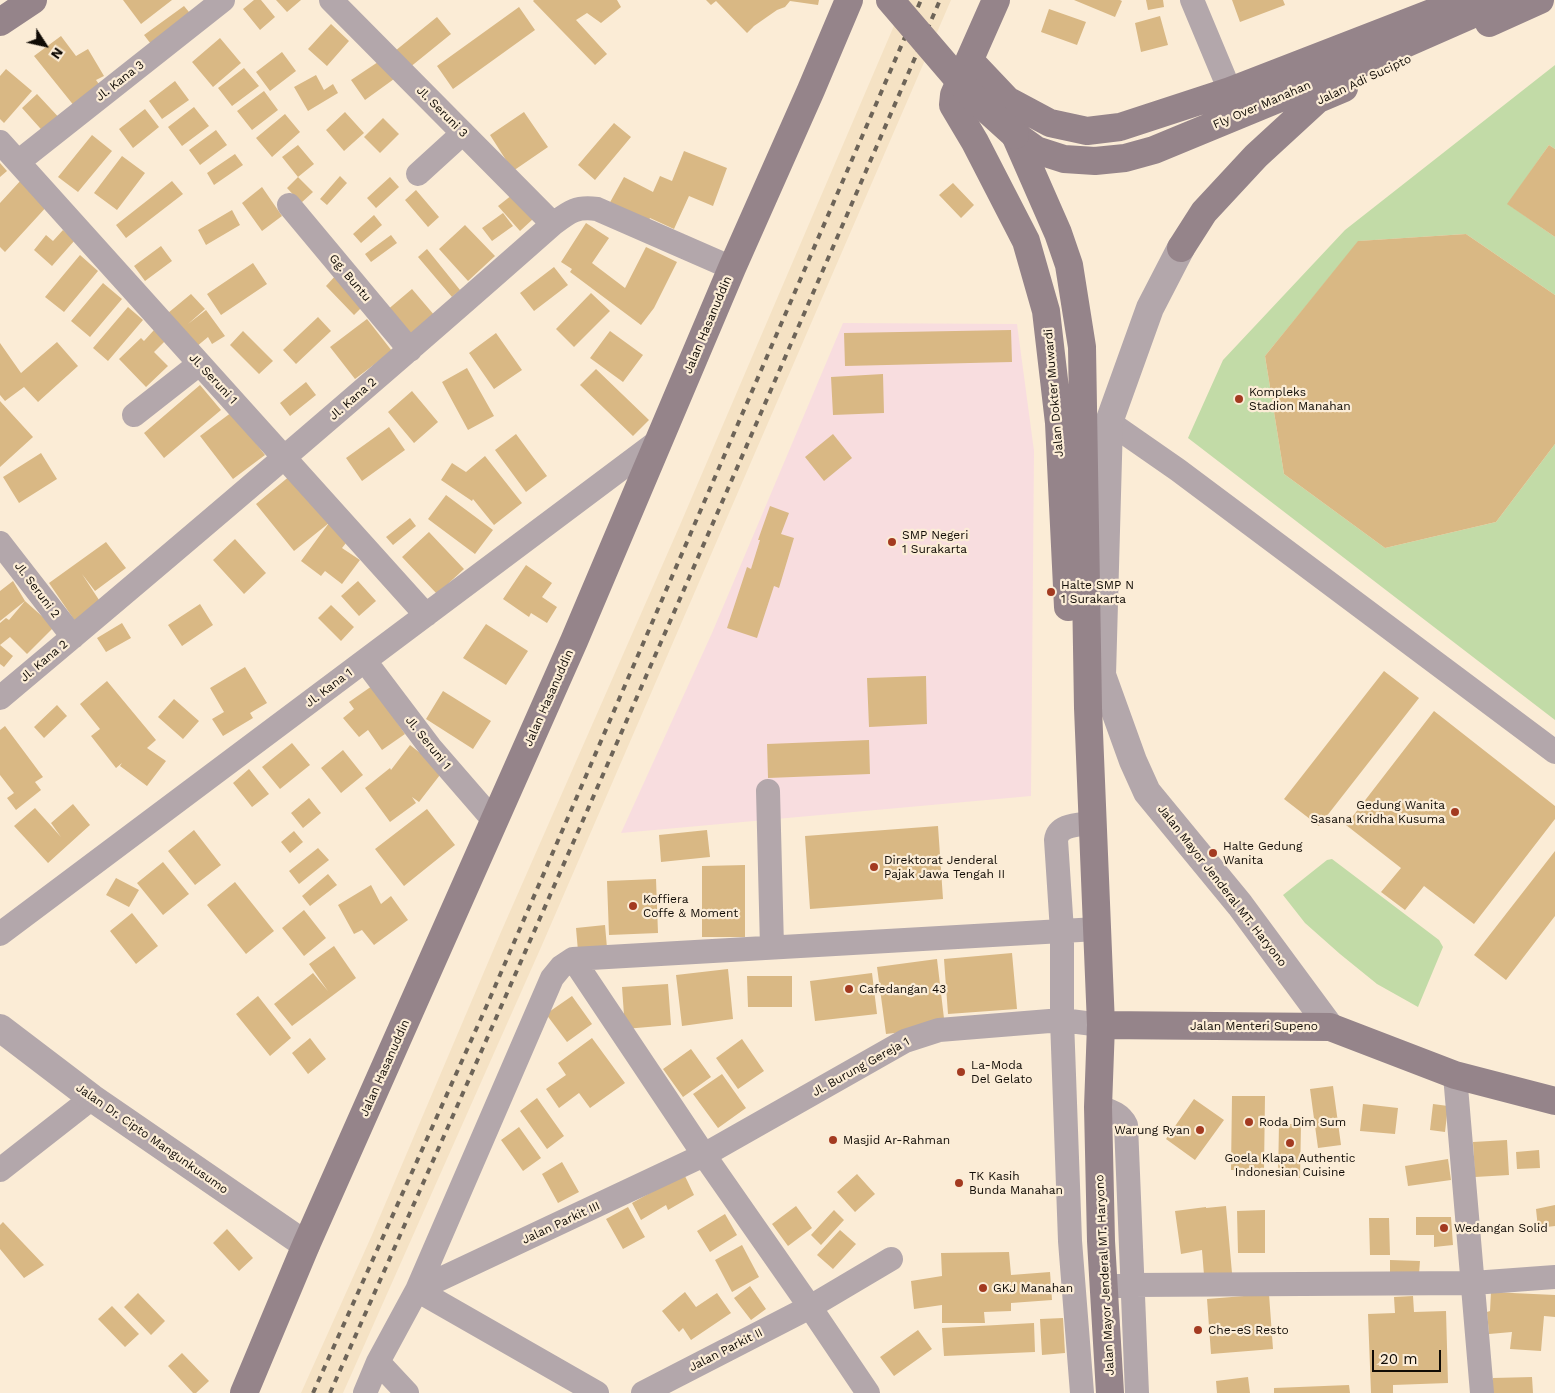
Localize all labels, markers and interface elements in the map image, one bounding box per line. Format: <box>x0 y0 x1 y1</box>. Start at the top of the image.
north arrow <box>20 20 70 70</box>
text: N <box>48 45 67 62</box>
street label: Jalan Adi Sucipto <box>1314 52 1414 108</box>
street label: Jl. Kana 3 <box>93 58 147 104</box>
street label: Fly Over Manahan <box>1211 78 1313 132</box>
street label: Jl. Seruni 3 <box>413 83 471 141</box>
street label: Gg. Buntu <box>326 251 374 305</box>
street label: Jalan Hasanuddin <box>681 274 735 376</box>
street label: Jalan Dokter Muwardi <box>1041 328 1067 458</box>
street label: Jl. Seruni 1 <box>186 351 240 407</box>
street label: Jl. Kana 2 <box>327 375 379 423</box>
place label: Kompleks Stadion Manahan <box>1249 385 1351 413</box>
marker: Kompleks Stadion Manahan <box>1233 393 1245 405</box>
place label: SMP Negeri 1 Surakarta <box>902 528 968 556</box>
marker: SMP Negeri 1 Surakarta <box>886 536 898 548</box>
street label: Jl. Seruni 2 <box>11 559 63 621</box>
place label: Halte SMP N 1 Surakarta <box>1061 578 1134 606</box>
marker: Halte SMP N 1 Surakarta <box>1045 586 1057 598</box>
street label: Jl. Kana 2 <box>17 637 71 685</box>
street label: Jalan Hasanuddin <box>521 647 577 749</box>
street label: Jl. Kana 1 <box>303 666 355 710</box>
street label: Jl. Seruni 1 <box>402 714 454 772</box>
place label: Gedung Wanita Sasana Kridha Kusuma <box>1310 798 1445 826</box>
street label: Jalan Mayor Jenderal MT. Haryono <box>1154 802 1290 970</box>
marker: Gedung Wanita Sasana Kridha Kusuma <box>1449 806 1461 818</box>
place label: Halte Gedung Wanita <box>1223 839 1302 867</box>
marker: Halte Gedung Wanita <box>1207 847 1219 859</box>
place label: Direktorat Jenderal Pajak Jawa Tengah II <box>884 853 1005 881</box>
marker: Direktorat Jenderal Pajak Jawa Tengah II <box>868 861 880 873</box>
place label: Koffiera Coffe & Moment <box>643 892 738 920</box>
marker: Koffiera Coffe & Moment <box>627 900 639 912</box>
place label: Cafedangan 43 <box>859 982 946 996</box>
marker: Cafedangan 43 <box>843 983 855 995</box>
street label: Jalan Hasanuddin <box>357 1017 413 1119</box>
street label: Jalan Menteri Supeno <box>1190 1019 1318 1033</box>
street label: Jl. Burung Gereja 1 <box>810 1034 912 1100</box>
place label: La-Moda Del Gelato <box>971 1058 1032 1086</box>
marker: La-Moda Del Gelato <box>955 1066 967 1078</box>
street label: Jalan Dr. Cipto Mangunkusumo <box>73 1081 231 1197</box>
place label: Roda Dim Sum <box>1259 1115 1346 1129</box>
marker: Roda Dim Sum <box>1243 1116 1255 1128</box>
place label: Warung Ryan <box>1114 1123 1190 1137</box>
marker: Warung Ryan <box>1194 1124 1206 1136</box>
place label: Masjid Ar-Rahman <box>843 1133 950 1147</box>
marker: Masjid Ar-Rahman <box>827 1134 839 1146</box>
marker: Goela Klapa Authentic Indonesian Cuisine <box>1284 1137 1296 1149</box>
place label: Goela Klapa Authentic Indonesian Cuisine <box>1225 1151 1355 1179</box>
place label: TK Kasih Bunda Manahan <box>969 1169 1063 1197</box>
street label: Jalan Mayor Jenderal MT. Haryono <box>1093 1174 1117 1376</box>
marker: TK Kasih Bunda Manahan <box>953 1177 965 1189</box>
street label: Jalan Parkit III <box>520 1199 602 1247</box>
place label: Wedangan Solid <box>1454 1221 1548 1235</box>
marker: Wedangan Solid <box>1438 1222 1450 1234</box>
place label: GKJ Manahan <box>993 1281 1073 1295</box>
marker: GKJ Manahan <box>977 1282 989 1294</box>
place label: Che-eS Resto <box>1208 1323 1289 1337</box>
marker: Che-eS Resto <box>1192 1324 1204 1336</box>
street label: Jalan Parkit II <box>687 1325 765 1375</box>
scale bar <box>1375 1340 1444 1372</box>
text: 20 m <box>1380 1350 1418 1368</box>

